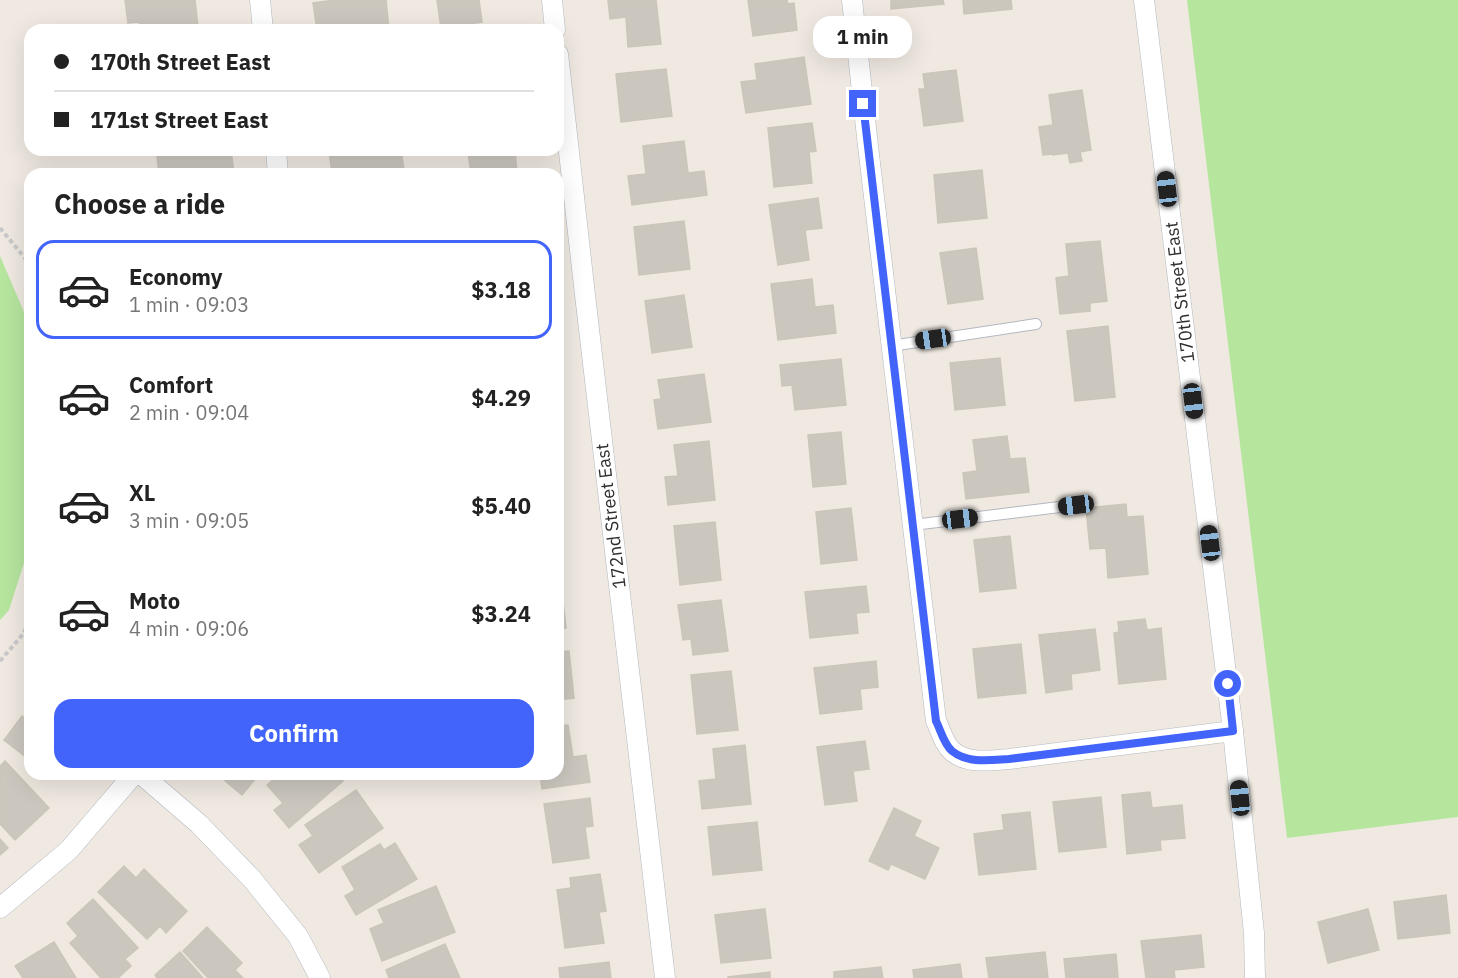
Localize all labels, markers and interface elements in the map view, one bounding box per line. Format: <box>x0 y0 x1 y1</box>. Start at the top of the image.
callout: 1 min <box>814 17 912 59</box>
text: 1 min <box>836 23 889 50</box>
text: 170th Street East <box>90 47 271 76</box>
route end <box>849 90 876 117</box>
text: 171st Street East <box>90 105 269 134</box>
car <box>1156 170 1178 208</box>
text: Choose a ride <box>54 186 225 221</box>
street label: 170th Street East <box>1159 220 1200 364</box>
text: Economy <box>129 262 223 291</box>
icon: car <box>57 263 111 317</box>
text: $3.18 <box>471 275 531 304</box>
text: 1 min · 09:03 <box>129 291 249 318</box>
car <box>914 328 952 350</box>
text: Comfort <box>129 370 213 399</box>
icon: car <box>57 371 111 425</box>
car <box>1182 382 1204 420</box>
text: $4.29 <box>471 383 531 412</box>
text: 2 min · 09:04 <box>129 399 249 426</box>
street label: 172nd Street East <box>590 442 631 590</box>
text: XL <box>129 478 155 507</box>
icon: car <box>57 479 111 533</box>
text: $5.40 <box>471 491 531 520</box>
car <box>1057 494 1095 516</box>
text: 3 min · 09:05 <box>129 507 249 534</box>
car <box>941 508 979 530</box>
car <box>1199 524 1221 562</box>
text: Moto <box>129 586 180 615</box>
icon: car <box>57 587 111 641</box>
text: $3.24 <box>471 599 531 628</box>
text: 4 min · 09:06 <box>129 615 249 642</box>
route start <box>1214 670 1241 697</box>
button: Confirm <box>54 699 534 768</box>
car <box>1229 779 1251 817</box>

